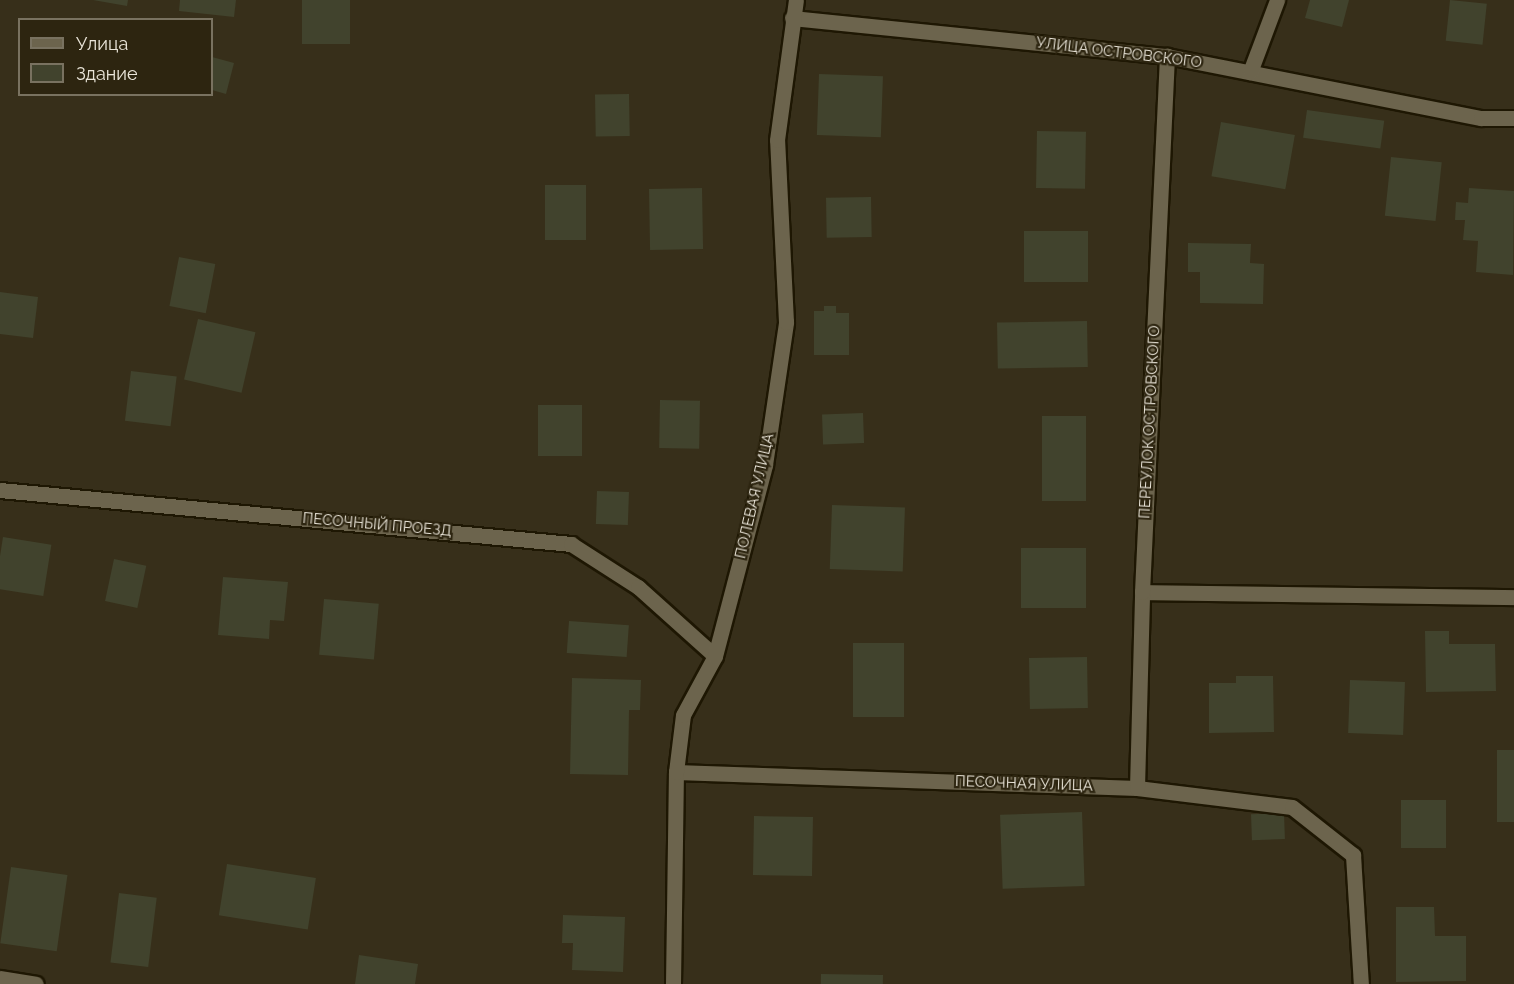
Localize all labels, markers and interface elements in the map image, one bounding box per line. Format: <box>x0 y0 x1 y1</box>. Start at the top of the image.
legend <box>18 18 213 96</box>
text: Улица <box>76 33 128 54</box>
street label: УЛИЦА ОСТРОВСКОГО <box>1035 34 1203 72</box>
text: Здание <box>76 63 138 84</box>
street label: ПЕРЕУЛОК ОСТРОВСКОГО <box>1136 325 1164 519</box>
street label: ПОЛЕВАЯ УЛИЦА <box>732 432 778 560</box>
street label: ПЕСОЧНЫЙ ПРОЕЗД <box>302 510 452 540</box>
street label: ПЕСОЧНАЯ УЛИЦА <box>955 773 1093 795</box>

